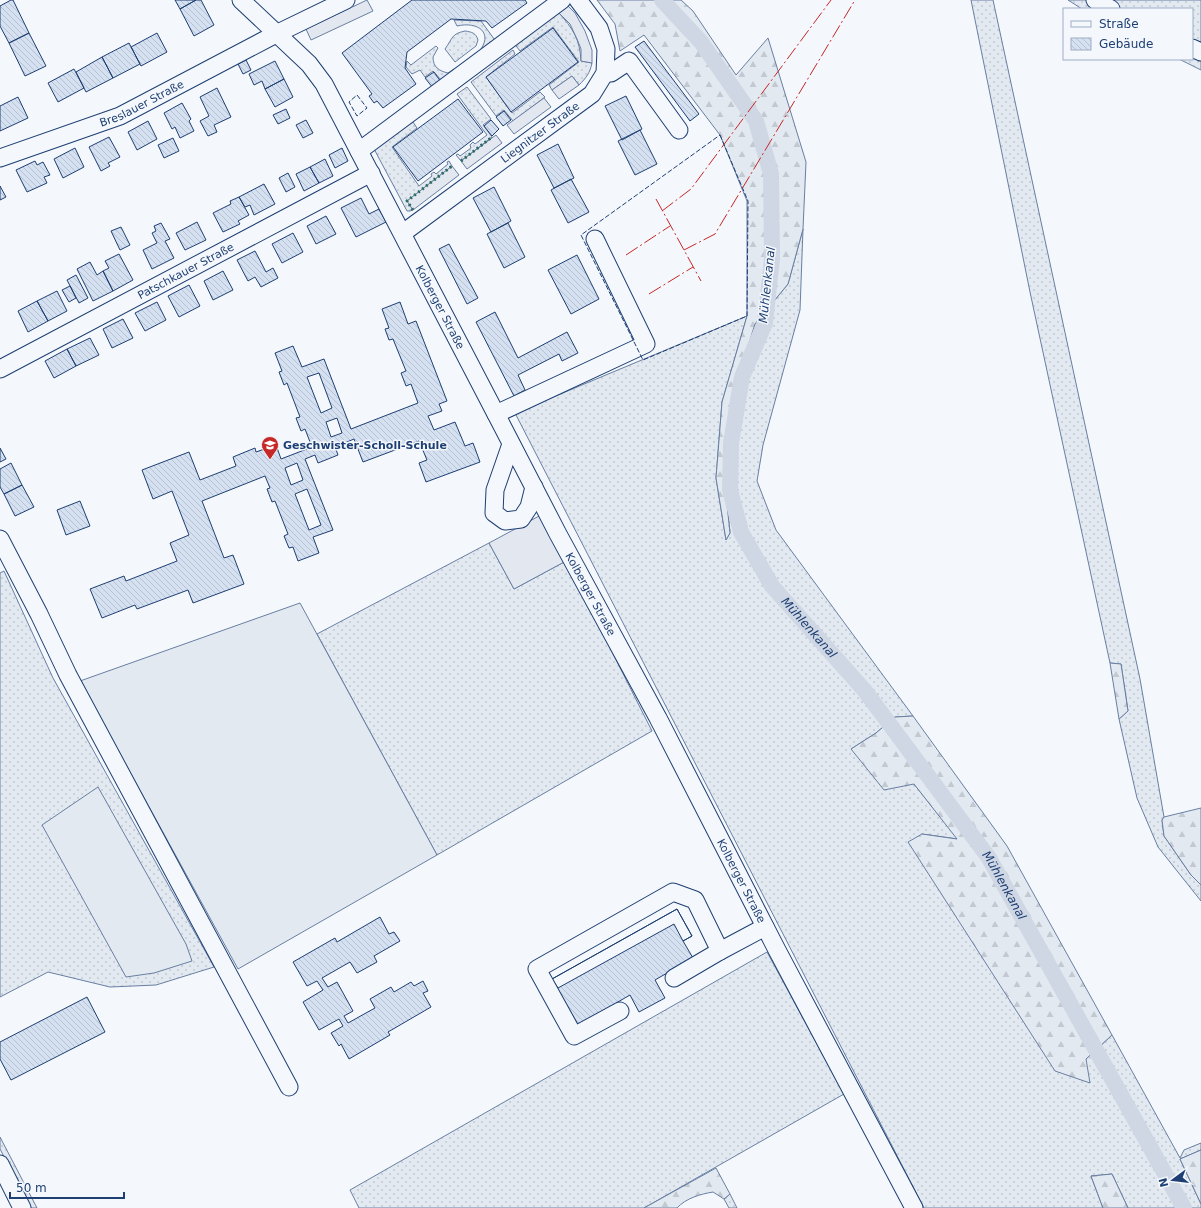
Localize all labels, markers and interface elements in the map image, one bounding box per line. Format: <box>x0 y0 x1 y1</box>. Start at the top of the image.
legend <box>1063 8 1193 60</box>
text: Straße <box>1099 17 1139 31</box>
text: Gebäude <box>1099 37 1153 51</box>
street label: Breslauer Straße <box>98 77 186 129</box>
street label: Liegnitzer Straße <box>498 99 582 165</box>
street label: Patschkauer Straße <box>135 240 236 302</box>
water label: Mühlenkanal <box>756 246 778 324</box>
street label: Kolberger Straße <box>413 263 468 351</box>
school or university icon: Geschwister-Scholl-Schule <box>260 435 280 460</box>
place label: Geschwister-Scholl-Schule <box>283 439 447 452</box>
street label: Kolberger Straße <box>563 550 619 638</box>
water label: Mühlenkanal <box>778 594 840 661</box>
street label: Kolberger Straße <box>715 837 769 925</box>
water label: Mühlenkanal <box>979 848 1029 923</box>
north arrow <box>1153 1160 1193 1200</box>
scale bar <box>10 1174 124 1200</box>
text: N <box>1156 1176 1171 1189</box>
text: 50 m <box>16 1181 47 1195</box>

